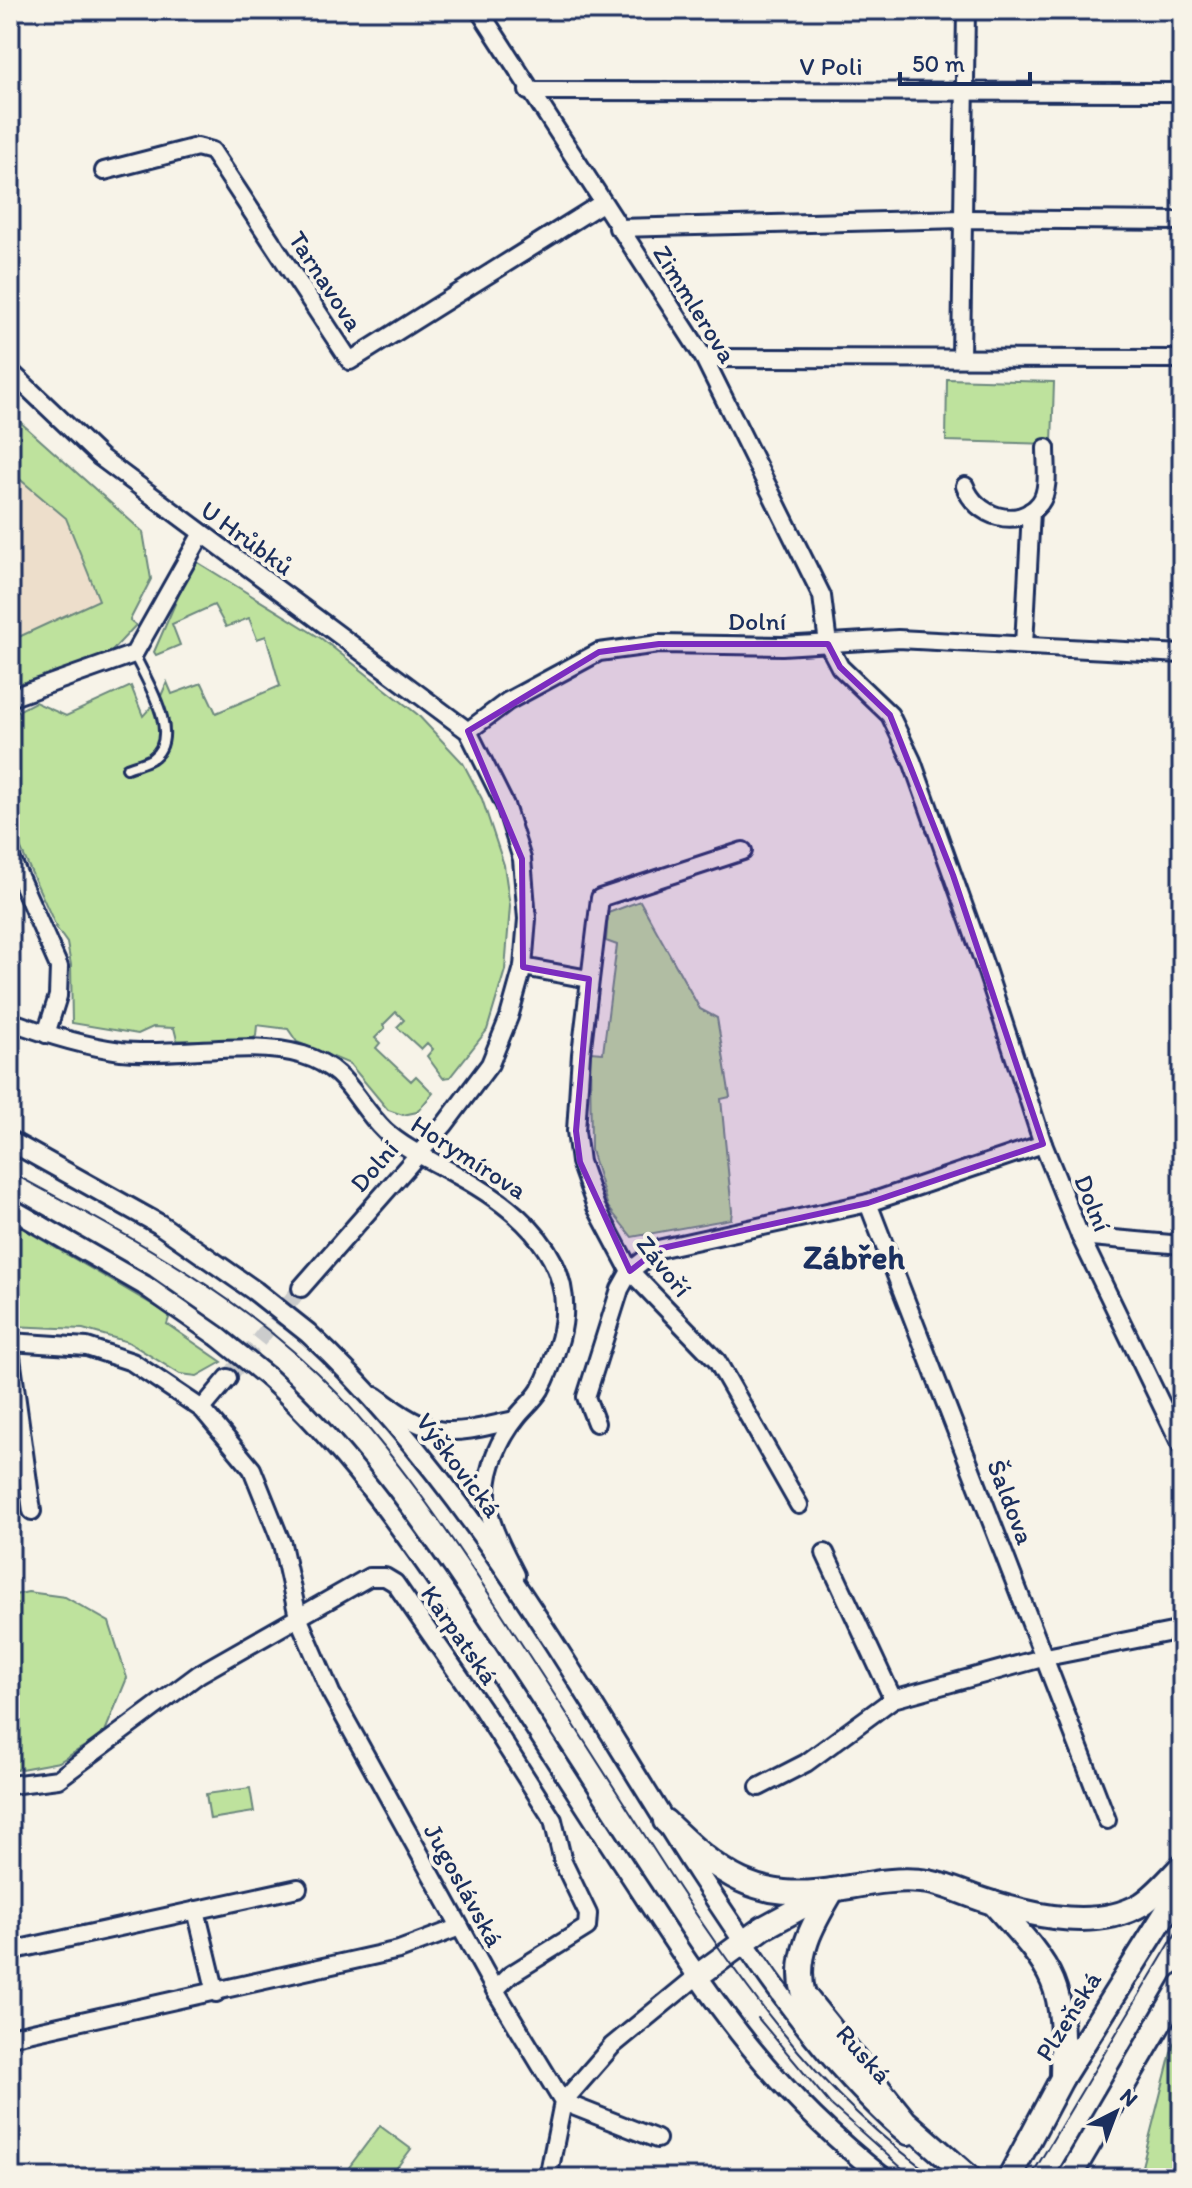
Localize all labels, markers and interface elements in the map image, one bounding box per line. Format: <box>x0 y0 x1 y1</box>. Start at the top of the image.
scale bar <box>900 36 1030 86</box>
text: 50 m <box>912 49 965 78</box>
street label: V Poli <box>799 50 863 82</box>
street label: Tarnavova <box>282 225 370 338</box>
street label: Zimmlerova <box>646 239 744 369</box>
street label: U Hrůbků <box>194 494 300 582</box>
street label: Dolní <box>728 605 787 637</box>
street label: Horymírova <box>405 1108 533 1206</box>
street label: Dolní <box>343 1133 405 1199</box>
street label: Dolní <box>1067 1170 1119 1236</box>
street label: Závoří <box>629 1229 699 1304</box>
district label: Zábřeh <box>803 1237 906 1278</box>
street label: Výškovická <box>409 1406 509 1524</box>
street label: Šaldova <box>980 1455 1042 1549</box>
street label: Karpatská <box>414 1579 506 1691</box>
street label: Jugoslávská <box>417 1818 511 1953</box>
street label: Plzeňská <box>1028 1965 1108 2067</box>
street label: Ruská <box>829 2018 899 2090</box>
north arrow <box>1076 2072 1156 2152</box>
text: N <box>1114 2083 1144 2113</box>

